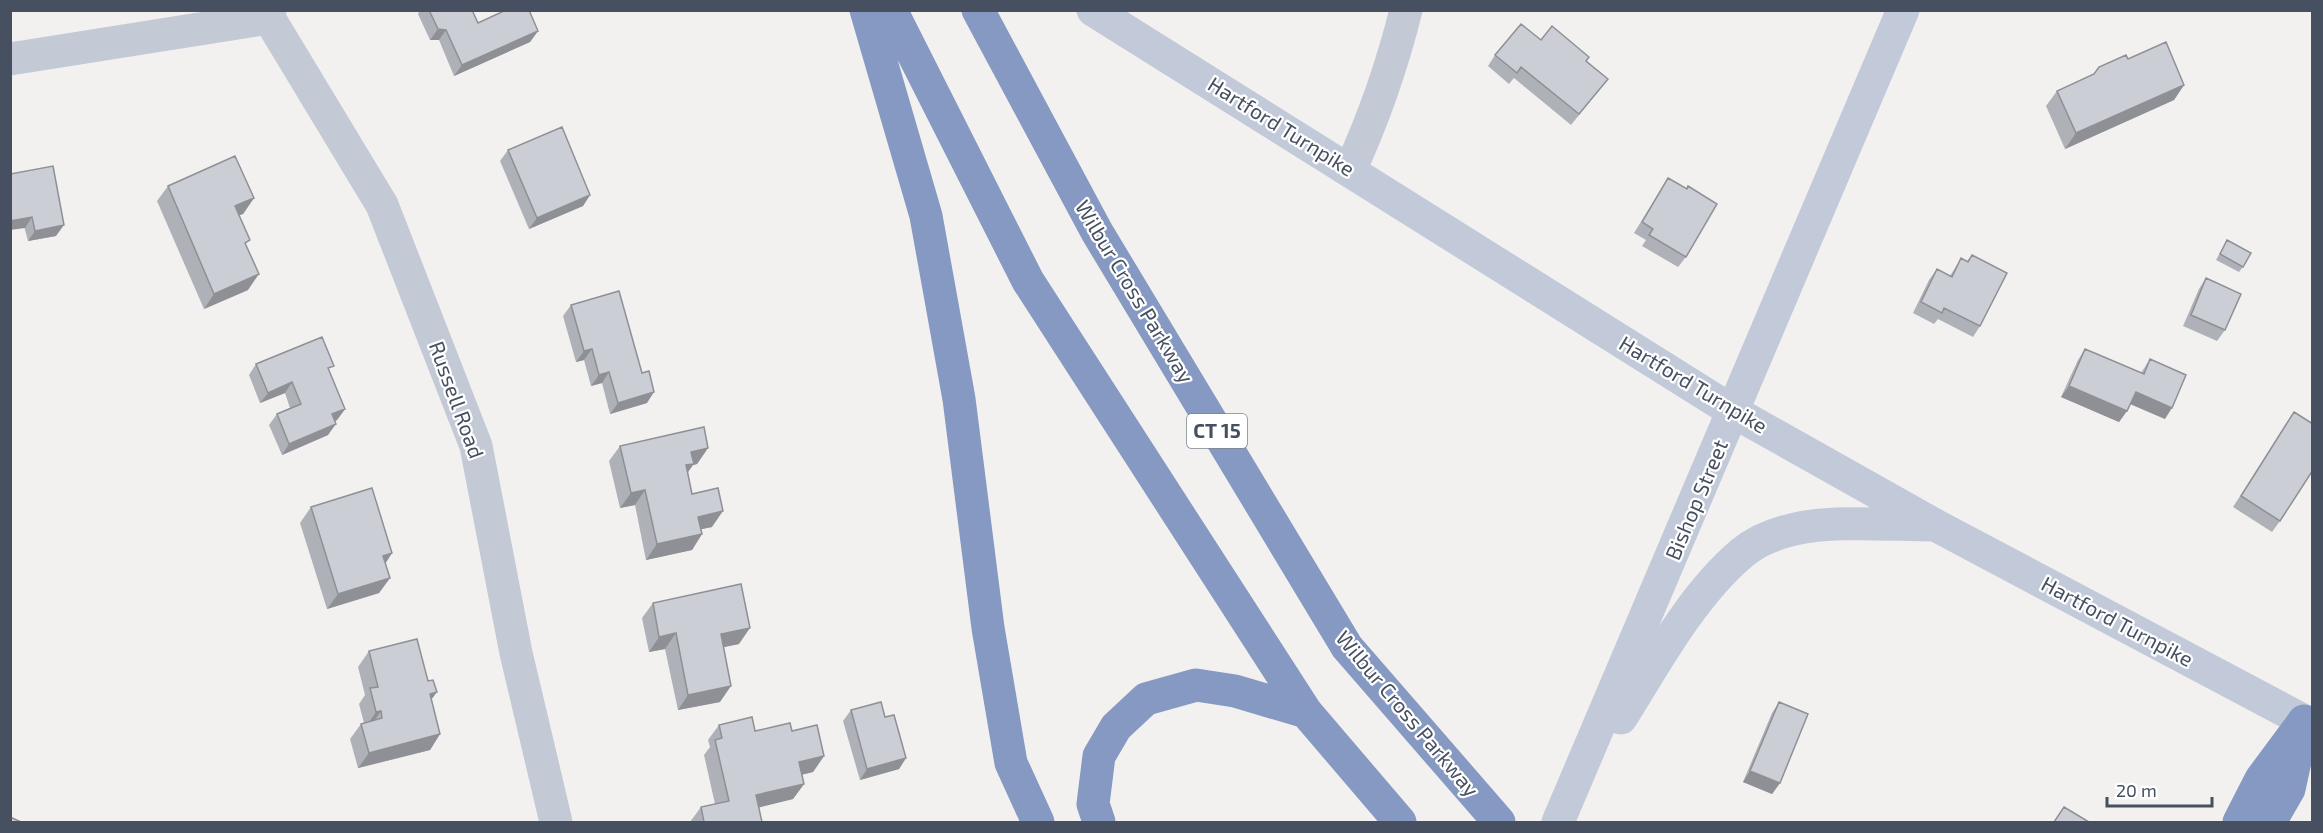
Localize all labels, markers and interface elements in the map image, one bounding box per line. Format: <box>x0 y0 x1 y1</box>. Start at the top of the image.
street label: Hartford Turnpike <box>1204 71 1360 181</box>
street label: Wilbur Cross Parkway <box>1071 195 1200 387</box>
street label: Hartford Turnpike <box>1615 330 1772 438</box>
street label: Russell Road <box>425 338 490 461</box>
road number: CT 15 <box>1187 414 1247 448</box>
street label: Bishop Street <box>1659 436 1732 563</box>
street label: Hartford Turnpike <box>2038 570 2198 671</box>
street label: Wilbur Cross Parkway <box>1331 625 1485 801</box>
scale bar <box>2107 770 2212 808</box>
text: 20 m <box>2116 779 2157 801</box>

